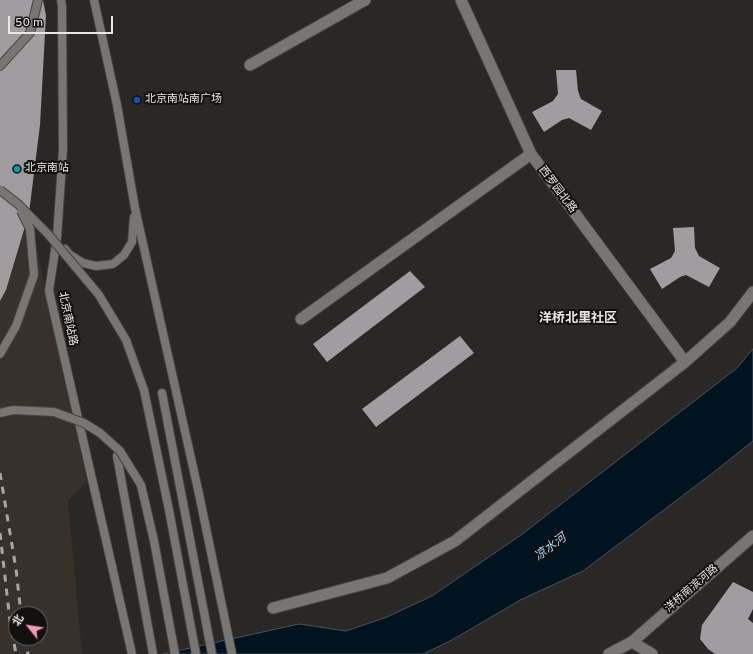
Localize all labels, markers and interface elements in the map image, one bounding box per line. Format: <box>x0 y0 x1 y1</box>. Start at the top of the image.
scale bar <box>10 8 115 34</box>
text: 50 m <box>15 15 43 31</box>
place label: 北京南站南广场 <box>145 93 222 107</box>
marker: 北京南站南广场 <box>132 95 142 105</box>
place label: 北京南站 <box>25 162 69 176</box>
marker: 北京南站 <box>12 164 22 174</box>
street label: 西罗园北路 <box>535 164 579 216</box>
street label: 北京南站路 <box>55 291 79 347</box>
district label: 洋桥北里社区 <box>539 311 617 327</box>
water label: 凉水河 <box>532 531 570 565</box>
street label: 洋桥南滨河路 <box>663 562 721 616</box>
north arrow <box>8 606 48 646</box>
text: 北 <box>10 612 27 629</box>

